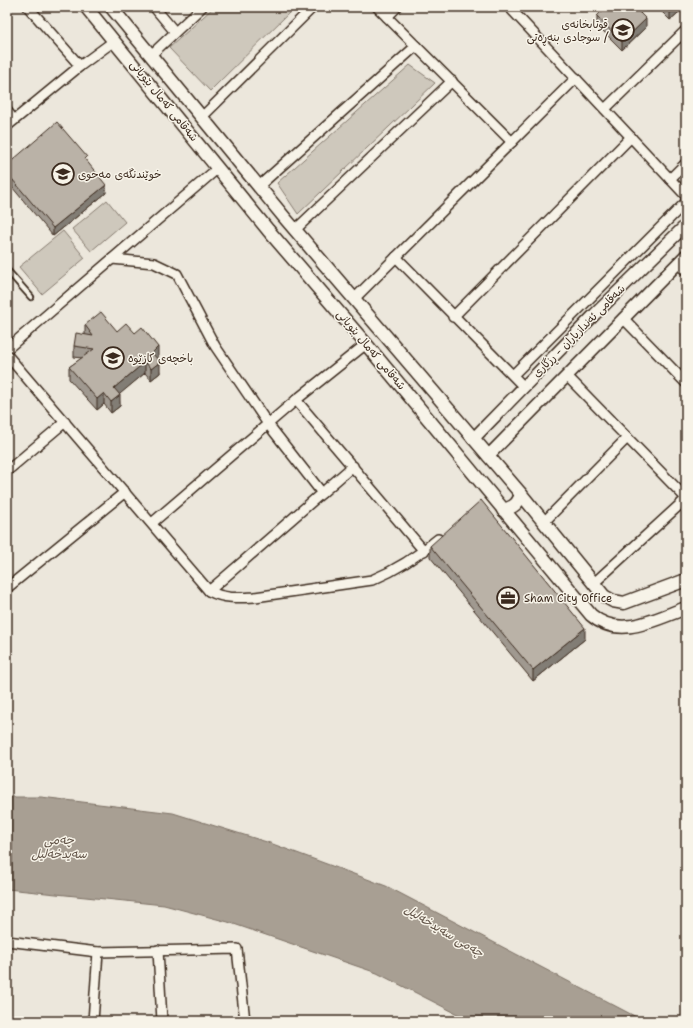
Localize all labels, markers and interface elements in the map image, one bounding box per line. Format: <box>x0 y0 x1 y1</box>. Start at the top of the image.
place label: قوتابخانەی سوجادی بنەڕەتی / <box>527 17 609 46</box>
school or university icon: قوتابخانەی سوجادی بنەڕەتی / <box>610 17 636 43</box>
street label: شەقامی کەمال بێویانی <box>127 57 201 145</box>
school or university icon: خوێندنگەی مەحوی <box>50 161 76 187</box>
place label: خوێندنگەی مەحوی <box>78 167 162 182</box>
street label: شەقامی ئەندازیاران - ڕزگاری <box>529 281 629 381</box>
street label: شەقامی کەمال بێویانی <box>333 307 409 393</box>
school or university icon: باخچەی کازێوە <box>100 345 126 371</box>
place label: باخچەی کازێوە <box>128 351 193 366</box>
office icon: Sham City Office <box>495 585 521 611</box>
place label: Sham City Office <box>524 591 612 606</box>
water label: چەمی سەیدخەلیل <box>31 832 87 862</box>
water label: چەمی سەیدخەلیل <box>402 901 487 961</box>

